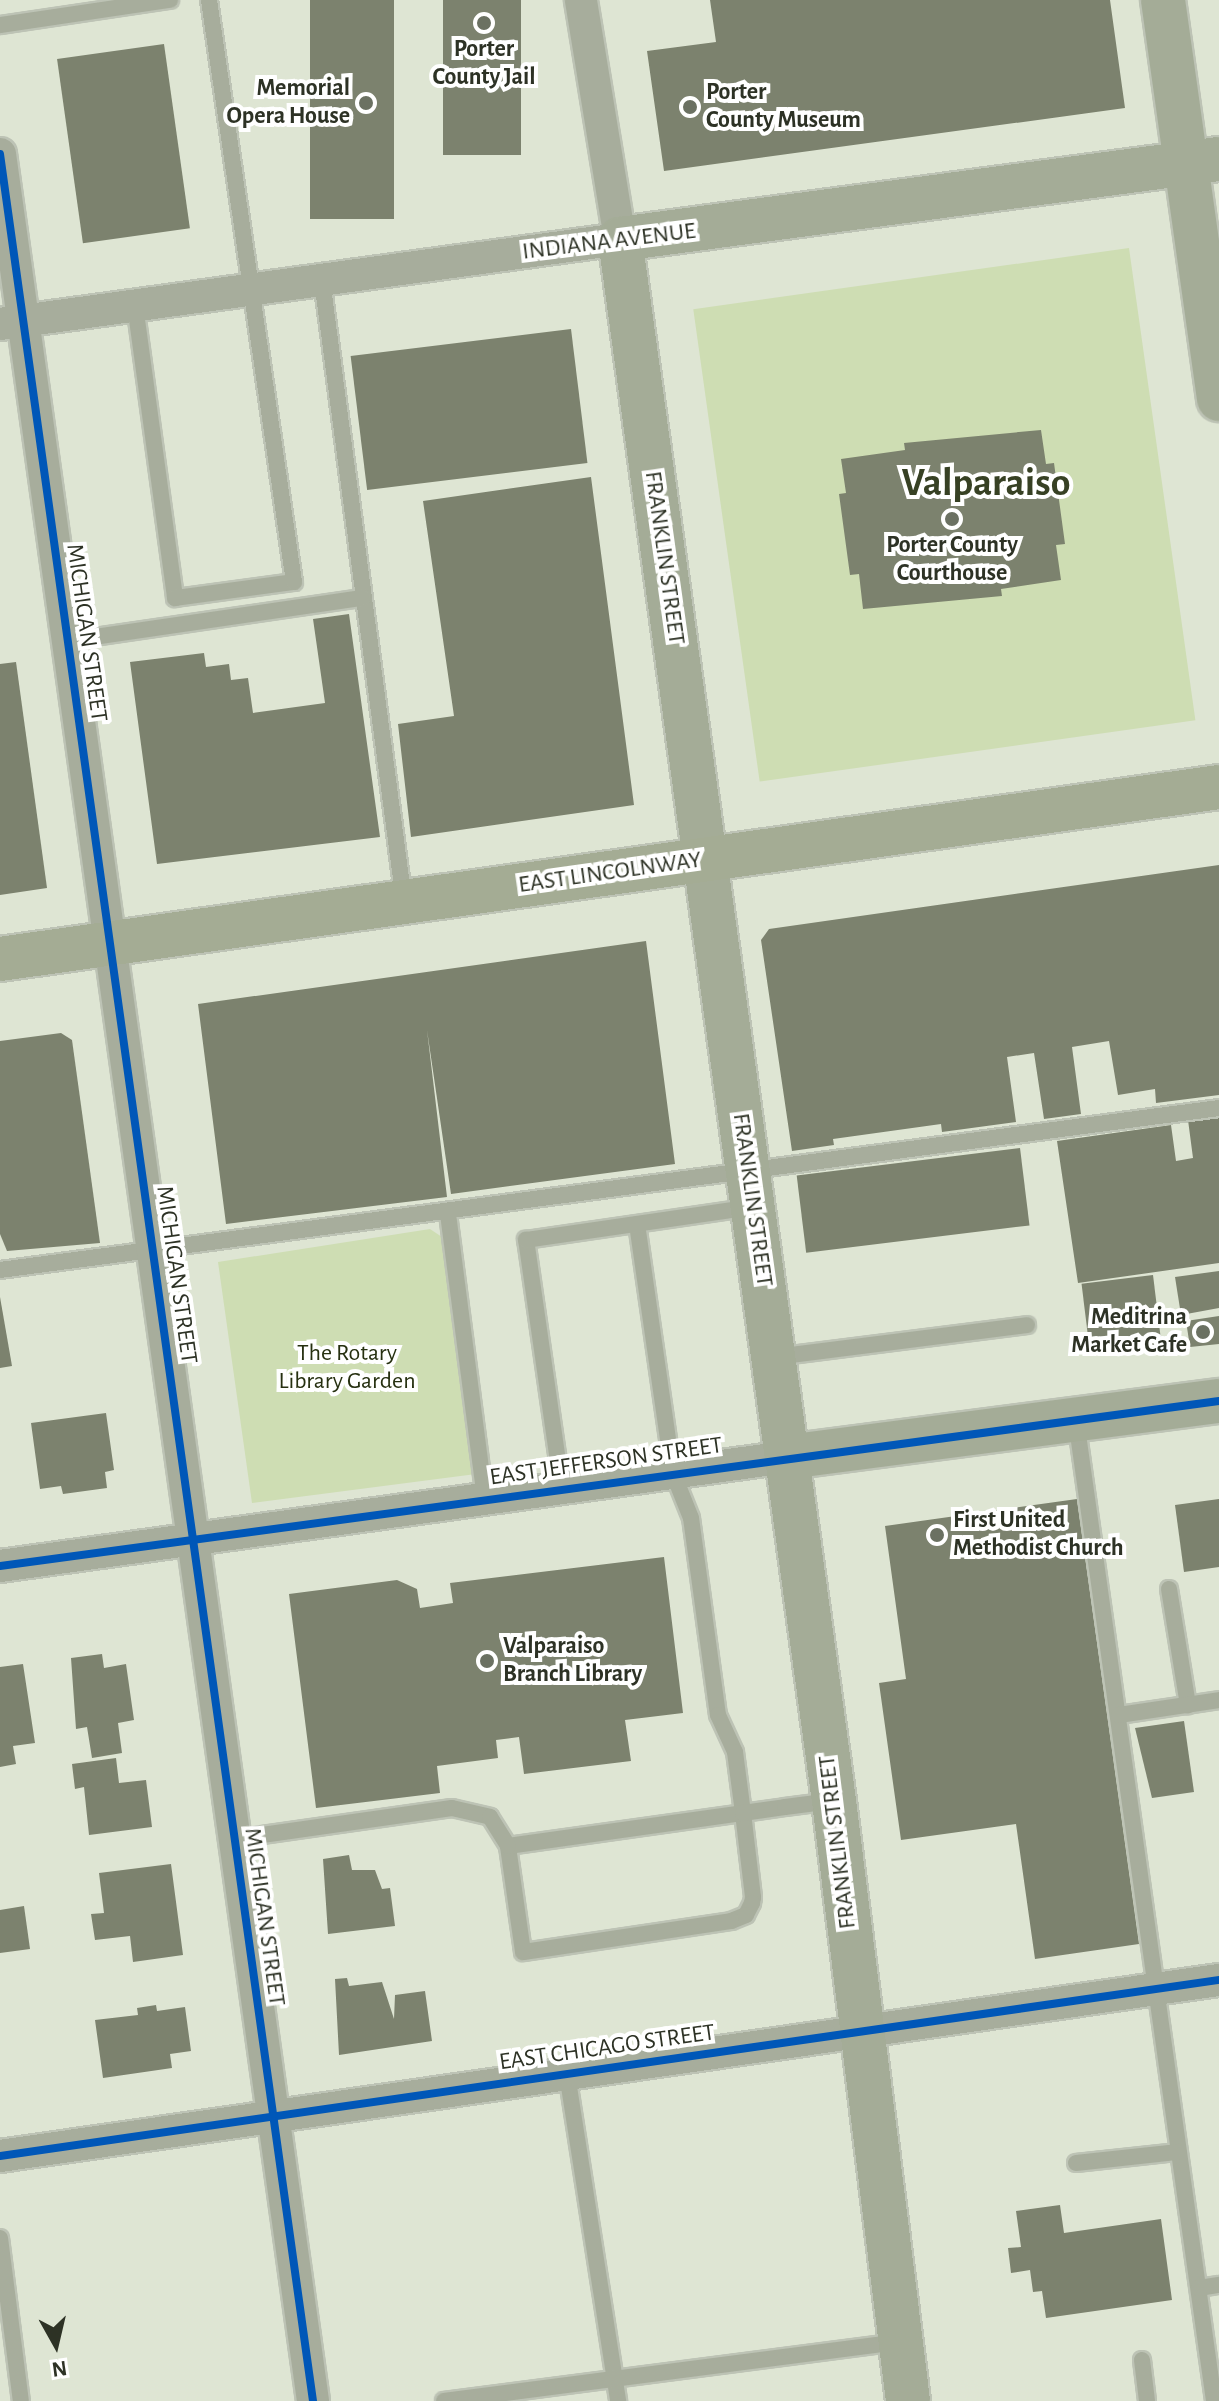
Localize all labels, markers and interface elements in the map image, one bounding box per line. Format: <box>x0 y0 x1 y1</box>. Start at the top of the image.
marker: Porter County Jail <box>475 14 493 32</box>
place label: Porter County Jail <box>432 36 536 92</box>
place label: Memorial Opera House <box>226 75 350 131</box>
place label: Porter County Museum <box>706 79 861 135</box>
marker: Memorial Opera House <box>357 94 375 112</box>
marker: Porter County Museum <box>681 98 699 116</box>
street label: INDIANA AVENUE <box>521 217 697 267</box>
district label: Valparaiso <box>902 459 1070 507</box>
street label: FRANKLIN STREET <box>638 469 690 647</box>
marker: Porter County Courthouse <box>943 510 961 528</box>
place label: Porter County Courthouse <box>886 532 1018 588</box>
street label: MICHIGAN STREET <box>59 542 113 724</box>
street label: EAST LINCOLNWAY <box>517 846 703 900</box>
street label: FRANKLIN STREET <box>726 1111 778 1289</box>
street label: MICHIGAN STREET <box>149 1184 203 1366</box>
place label: Meditrina Market Cafe <box>1071 1304 1187 1360</box>
marker: Meditrina Market Cafe <box>1194 1323 1212 1341</box>
park label: The Rotary Library Garden <box>278 1340 416 1396</box>
street label: EAST JEFFERSON STREET <box>488 1431 724 1493</box>
place label: First United Methodist Church <box>953 1507 1124 1563</box>
marker: First United Methodist Church <box>928 1526 946 1544</box>
place label: Valparaiso Branch Library <box>503 1633 642 1689</box>
marker: Valparaiso Branch Library <box>478 1652 496 1670</box>
street label: FRANKLIN STREET <box>813 1753 863 1931</box>
street label: MICHIGAN STREET <box>237 1826 291 2008</box>
street label: EAST CHICAGO STREET <box>497 2019 717 2077</box>
north arrow <box>16 2305 96 2385</box>
text: N <box>50 2357 68 2381</box>

